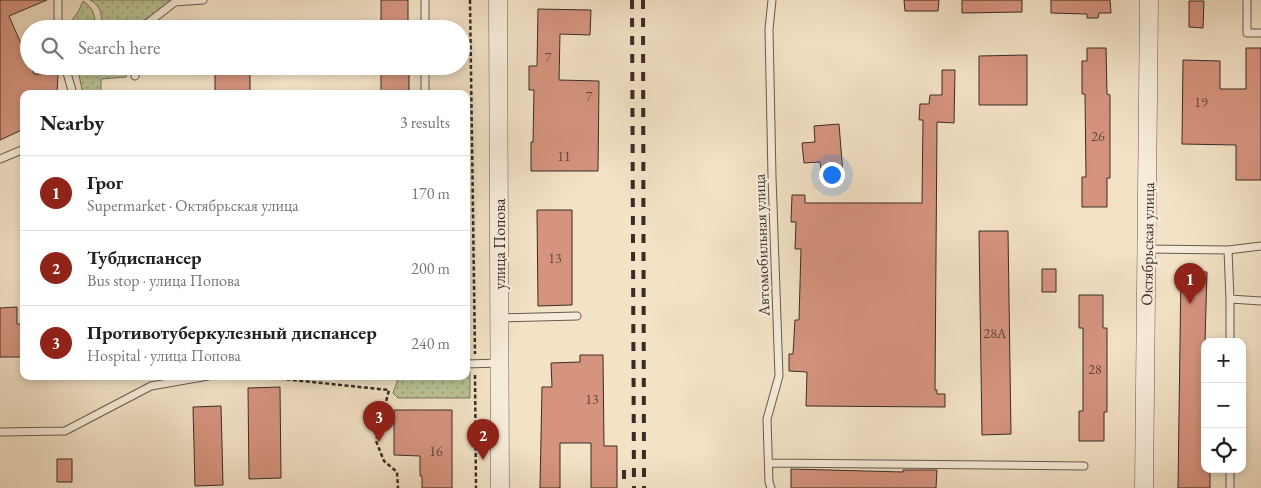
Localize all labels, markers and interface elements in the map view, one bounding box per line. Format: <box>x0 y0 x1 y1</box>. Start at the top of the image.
search box <box>20 20 470 75</box>
icon: search <box>38 34 66 62</box>
text: Search here <box>78 35 160 60</box>
house number: 7 <box>545 48 552 66</box>
house number: 7 <box>586 87 593 105</box>
house number: 19 <box>1194 93 1208 111</box>
text: Nearby <box>40 109 104 136</box>
text: 3 results <box>400 112 450 133</box>
house number: 26 <box>1091 127 1105 145</box>
house number: 11 <box>557 147 571 165</box>
your location <box>819 162 845 188</box>
text: Грог <box>87 170 123 195</box>
street label: Автомобильная улица <box>748 173 775 318</box>
street label: Октябрьская улица <box>1136 182 1159 306</box>
text: 1 <box>52 183 60 204</box>
text: 170 m <box>411 183 450 204</box>
text: Supermarket · Октябрьская улица <box>87 195 299 216</box>
street label: улица Попова <box>489 198 510 289</box>
text: Тубдиспансер <box>87 245 202 270</box>
house number: 13 <box>548 249 562 267</box>
text: 2 <box>52 258 60 279</box>
text: 200 m <box>411 258 450 279</box>
pin: 1 <box>1174 263 1206 304</box>
text: Bus stop · улица Попова <box>87 270 240 291</box>
text: Противотуберкулезный диспансер <box>87 320 377 345</box>
house number: 28А <box>983 324 1007 342</box>
text: 3 <box>52 333 60 354</box>
text: 240 m <box>411 333 450 354</box>
map controls <box>1201 338 1246 473</box>
button: + <box>1201 338 1246 383</box>
text: Hospital · улица Попова <box>87 345 241 366</box>
house number: 28 <box>1088 360 1102 378</box>
button: − <box>1201 383 1246 428</box>
house number: 13 <box>585 390 599 408</box>
pin: 3 <box>363 401 395 442</box>
pin: 2 <box>467 419 499 460</box>
button: locate <box>1201 428 1246 473</box>
house number: 16 <box>429 442 443 460</box>

